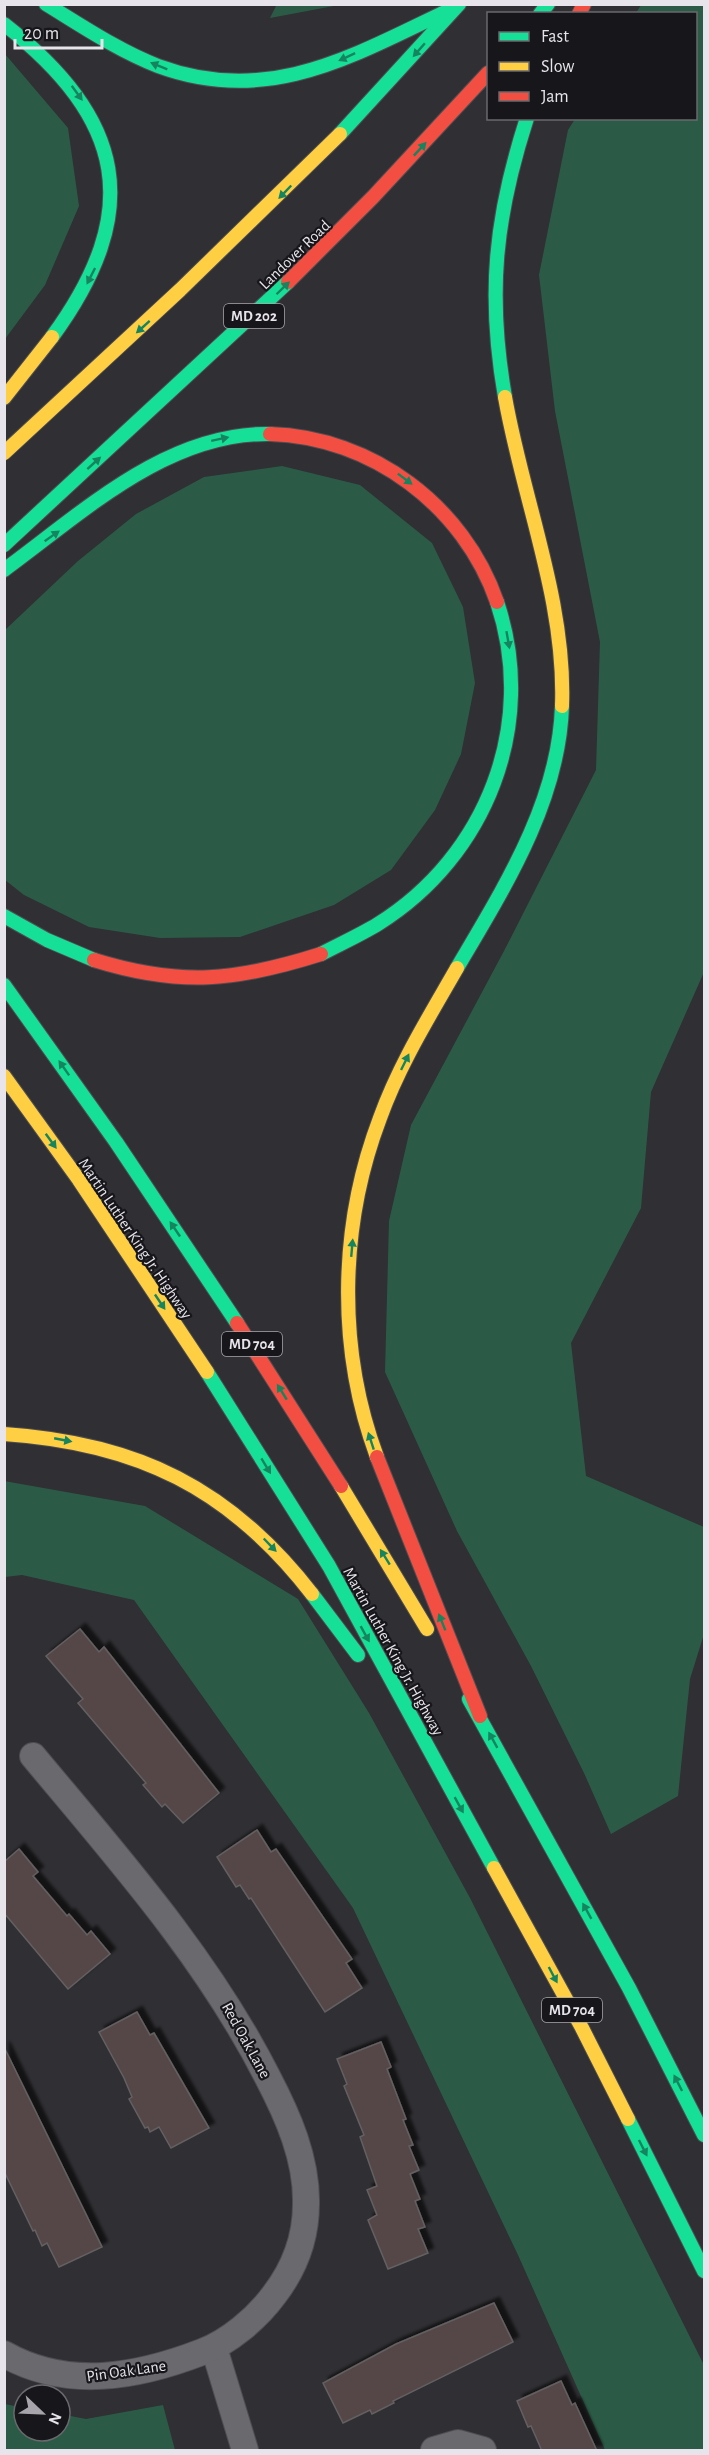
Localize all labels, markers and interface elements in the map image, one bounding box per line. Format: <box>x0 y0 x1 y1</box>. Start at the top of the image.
scale bar <box>15 12 102 50</box>
legend <box>487 12 697 120</box>
text: 20 m <box>24 25 59 43</box>
text: Fast <box>541 28 569 46</box>
one-way arrow <box>412 43 426 58</box>
one-way arrow <box>339 53 356 62</box>
text: Slow <box>541 58 574 76</box>
one-way arrow <box>150 61 168 70</box>
one-way arrow <box>71 84 83 100</box>
text: Jam <box>541 88 569 106</box>
one-way arrow <box>413 142 426 157</box>
one-way arrow <box>278 185 292 199</box>
street label: Landover Road <box>256 217 333 292</box>
one-way arrow <box>86 268 96 285</box>
one-way arrow <box>276 281 290 295</box>
road number: MD 202 <box>224 304 284 328</box>
one-way arrow <box>137 319 151 333</box>
one-way arrow <box>211 434 229 444</box>
one-way arrow <box>86 457 101 470</box>
one-way arrow <box>398 473 413 485</box>
one-way arrow <box>44 530 60 542</box>
one-way arrow <box>504 631 513 650</box>
one-way arrow <box>400 1054 409 1071</box>
one-way arrow <box>58 1061 70 1077</box>
one-way arrow <box>45 1132 57 1148</box>
street label: Martin Luther King Jr. Highway <box>75 1156 195 1322</box>
one-way arrow <box>169 1221 181 1237</box>
one-way arrow <box>347 1239 357 1258</box>
one-way arrow <box>154 1294 166 1310</box>
road number: MD 704 <box>222 1332 282 1356</box>
one-way arrow <box>277 1384 288 1400</box>
one-way arrow <box>366 1432 375 1450</box>
one-way arrow <box>53 1436 72 1445</box>
one-way arrow <box>260 1458 271 1474</box>
one-way arrow <box>263 1538 277 1553</box>
one-way arrow <box>380 1549 391 1565</box>
street label: Martin Luther King Jr. Highway <box>339 1565 446 1739</box>
one-way arrow <box>437 1613 447 1631</box>
one-way arrow <box>360 1625 370 1642</box>
one-way arrow <box>488 1731 498 1748</box>
one-way arrow <box>454 1797 464 1814</box>
one-way arrow <box>582 1902 592 1919</box>
one-way arrow <box>548 1967 558 1984</box>
road number: MD 704 <box>542 1998 602 2022</box>
street label: Red Oak Lane <box>219 2000 273 2081</box>
one-way arrow <box>673 2075 683 2092</box>
one-way arrow <box>639 2140 648 2157</box>
street label: Pin Oak Lane <box>85 2357 167 2384</box>
north arrow <box>12 2383 72 2443</box>
text: N <box>45 2410 64 2427</box>

